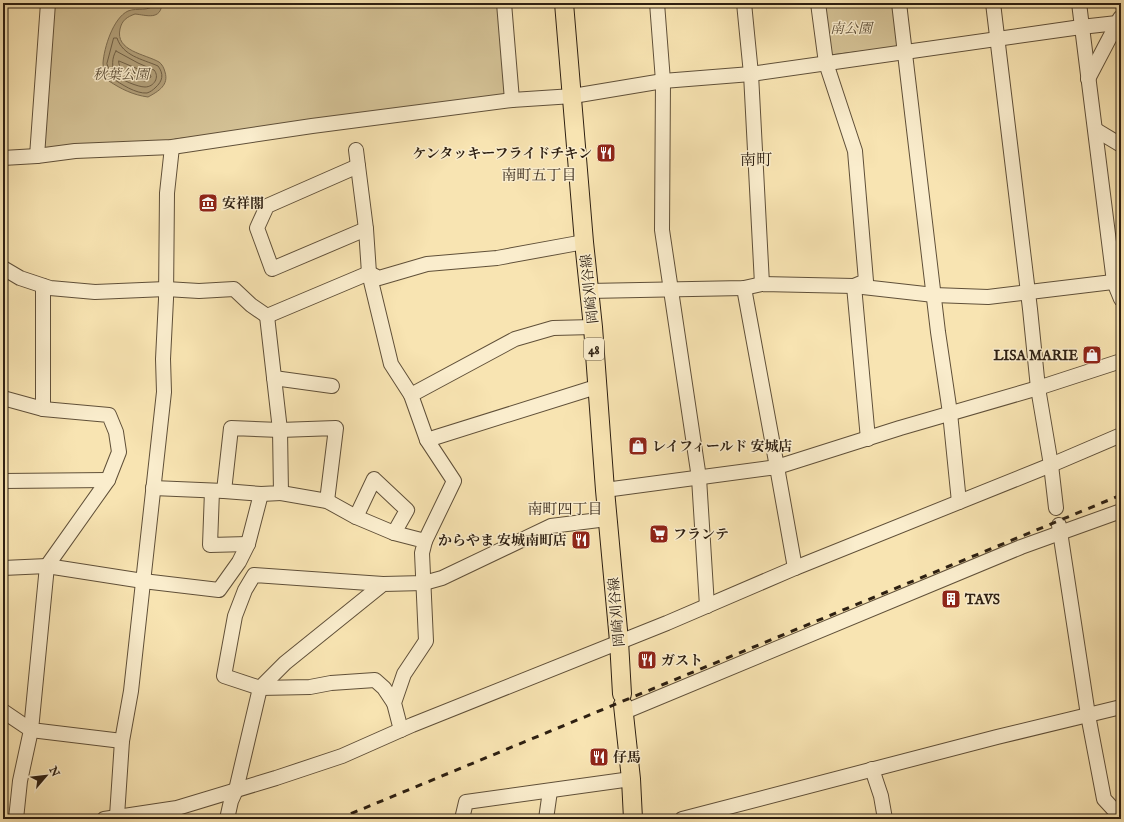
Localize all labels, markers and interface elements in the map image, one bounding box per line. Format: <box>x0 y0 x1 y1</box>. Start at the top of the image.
park label: 南公園 <box>830 20 874 38</box>
park label: 秋葉公園 <box>93 66 151 84</box>
restaurant icon: ケンタッキーフライドチキン <box>595 142 617 164</box>
place label: ケンタッキーフライドチキン <box>413 145 592 163</box>
district label: 南町 <box>740 151 772 171</box>
district label: 南町五丁目 <box>501 166 577 185</box>
museum icon: 安祥閣 <box>197 192 219 214</box>
place label: 安祥閣 <box>222 195 264 213</box>
street label: 岡崎刈谷線 <box>577 253 603 325</box>
road number: 48 <box>584 338 604 360</box>
shop icon: LISA MARIE <box>1081 344 1103 366</box>
place label: LISA MARIE <box>993 347 1078 365</box>
shop icon: レイフィールド 安城店 <box>627 435 649 457</box>
place label: レイフィールド 安城店 <box>652 438 793 456</box>
district label: 南町四丁目 <box>527 500 603 519</box>
supermarket icon: フランテ <box>648 523 670 545</box>
place label: フランテ <box>673 526 729 544</box>
restaurant icon: からやま 安城南町店 <box>570 529 592 551</box>
place label: からやま 安城南町店 <box>438 532 567 550</box>
street label: 岡崎刈谷線 <box>605 576 629 648</box>
building icon: TAVS <box>940 588 962 610</box>
place label: TAVS <box>964 591 1000 609</box>
restaurant icon: ガスト <box>636 649 658 671</box>
place label: ガスト <box>661 652 703 670</box>
restaurant icon: 仔馬 <box>588 746 610 768</box>
place label: 仔馬 <box>613 749 641 767</box>
north arrow <box>26 756 66 796</box>
text: N <box>45 763 63 780</box>

